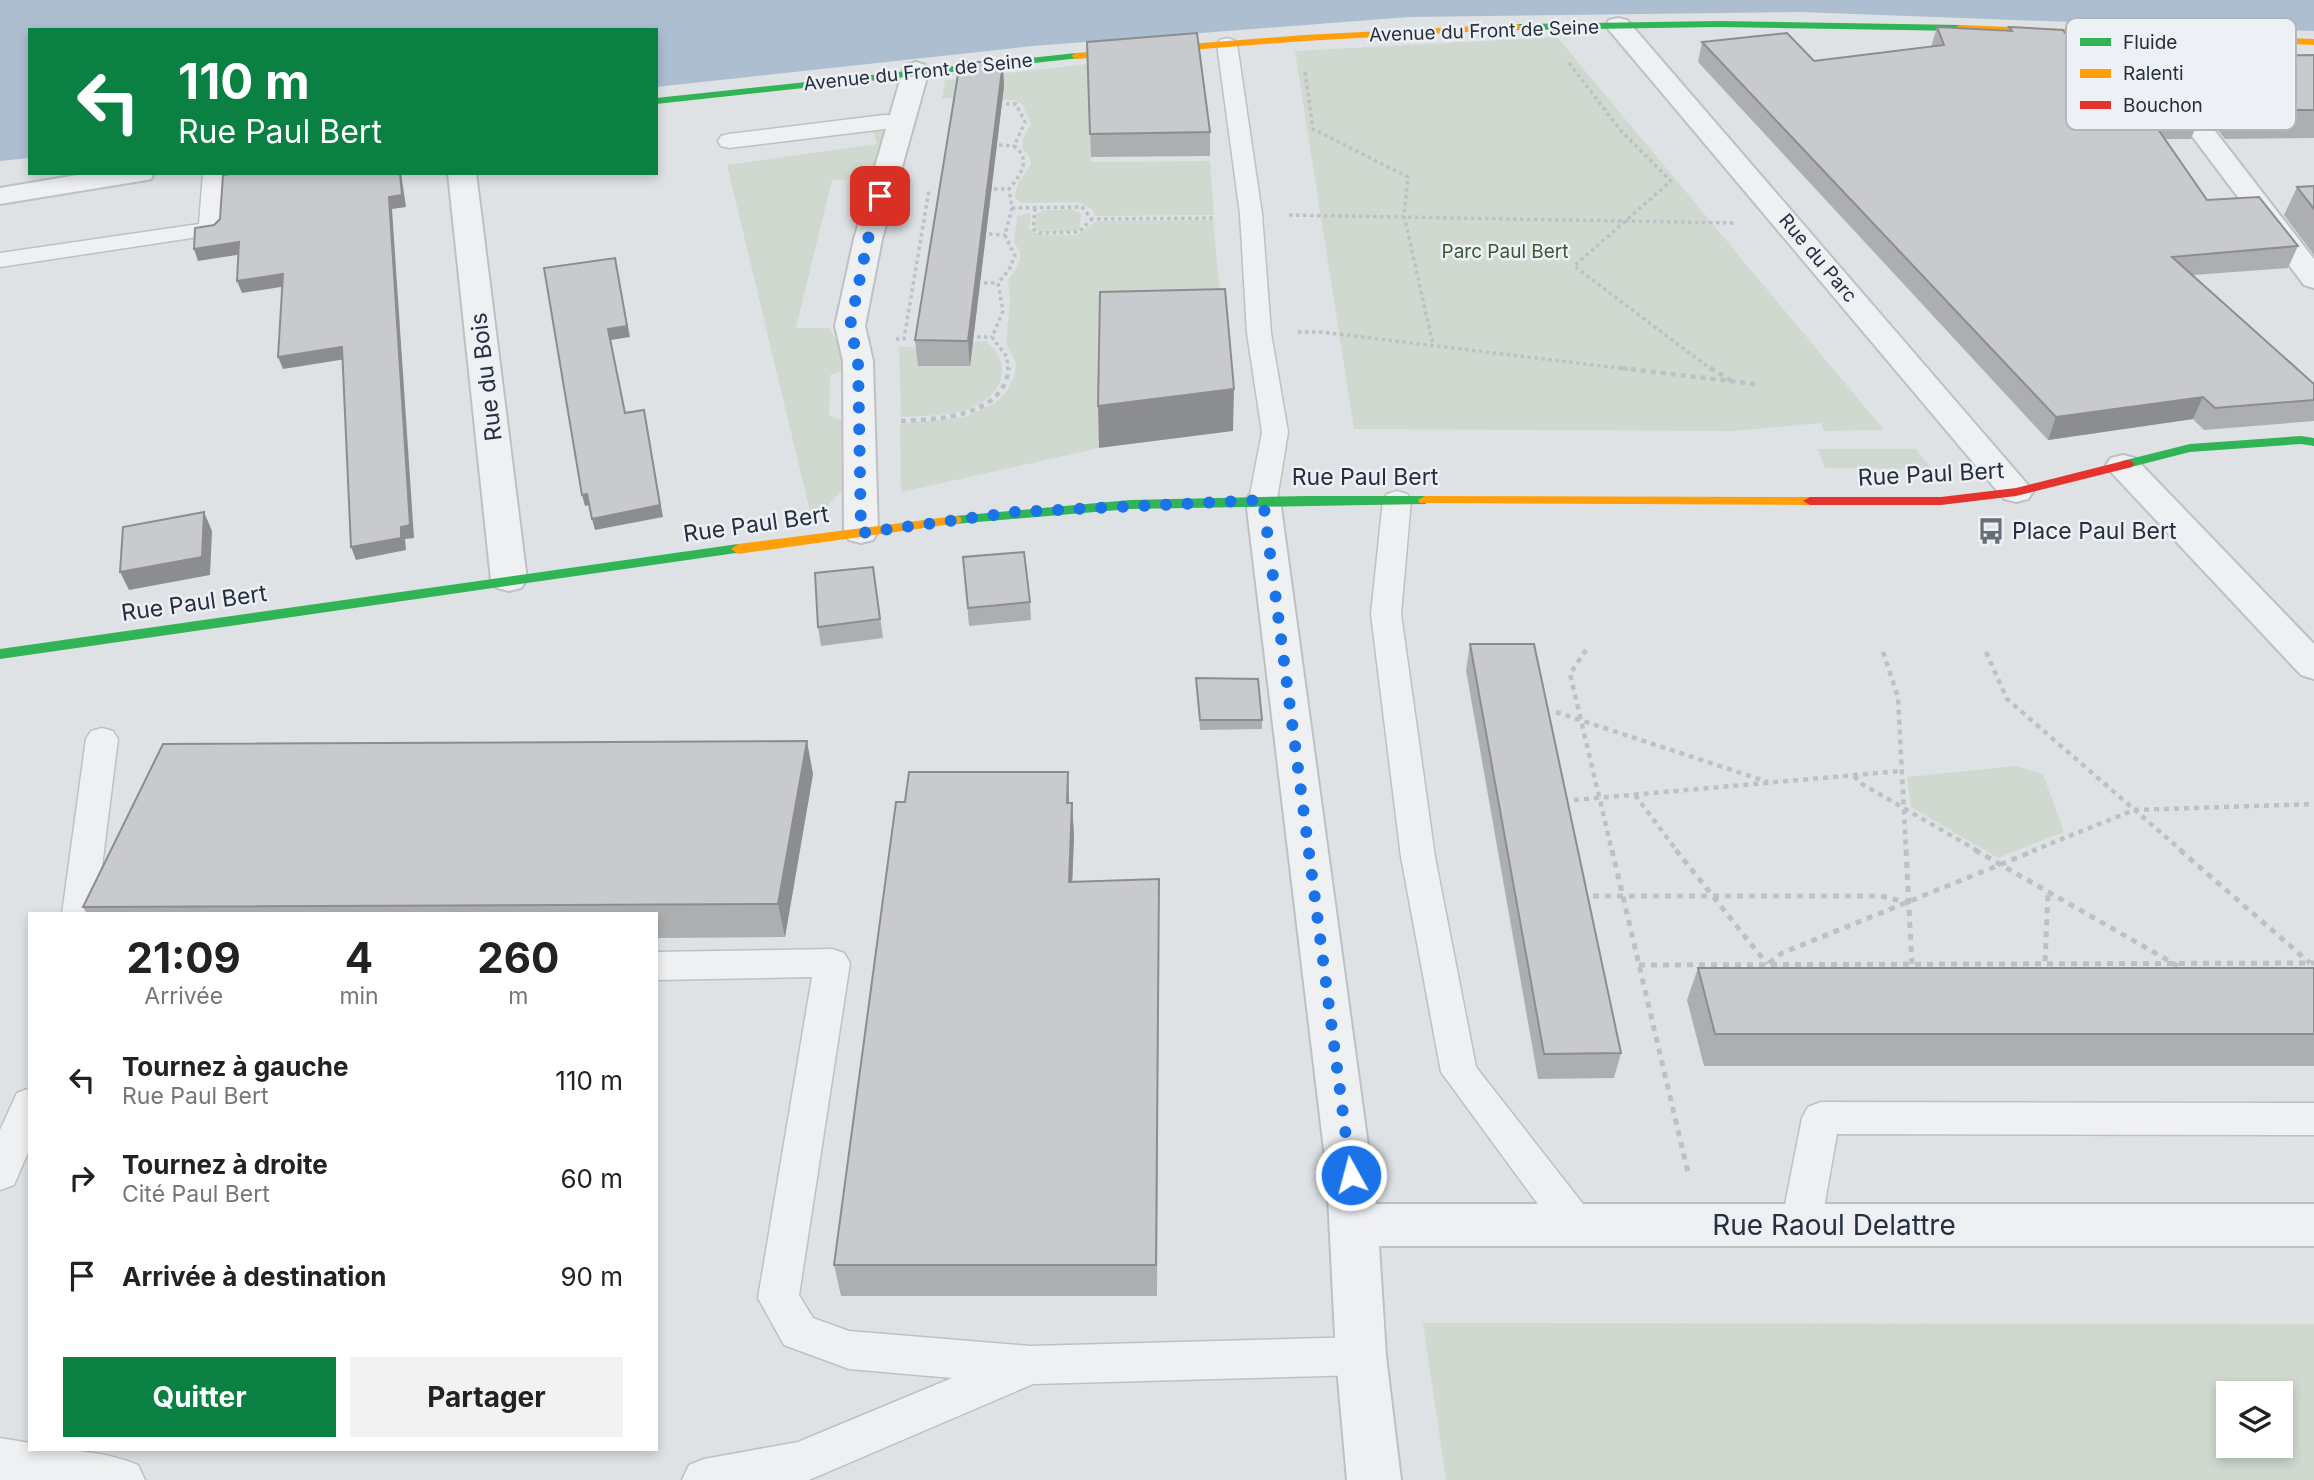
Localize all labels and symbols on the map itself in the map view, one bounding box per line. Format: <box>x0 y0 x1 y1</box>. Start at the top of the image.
street label: Avenue du Front de Seine <box>1369 15 1599 47</box>
legend <box>2066 18 2296 130</box>
text: Fluide <box>2123 31 2177 54</box>
street label: Avenue du Front de Seine <box>802 49 1034 95</box>
text: Ralenti <box>2123 62 2184 85</box>
text: Bouchon <box>2123 94 2203 117</box>
pin <box>850 166 910 226</box>
street label: Rue du Parc <box>1774 209 1862 307</box>
park label: Parc Paul Bert <box>1442 240 1569 263</box>
street label: Rue du Bois <box>464 311 508 443</box>
street label: Rue Paul Bert <box>1857 456 2005 492</box>
street label: Rue Paul Bert <box>1292 463 1439 491</box>
street label: Rue Paul Bert <box>681 500 831 548</box>
bus stop icon: Place Paul Bert <box>1976 516 2006 546</box>
place label: Place Paul Bert <box>2012 517 2177 545</box>
street label: Rue Paul Bert <box>119 579 269 627</box>
position arrow <box>1314 1138 1388 1212</box>
street label: Rue Raoul Delattre <box>1712 1208 1956 1242</box>

